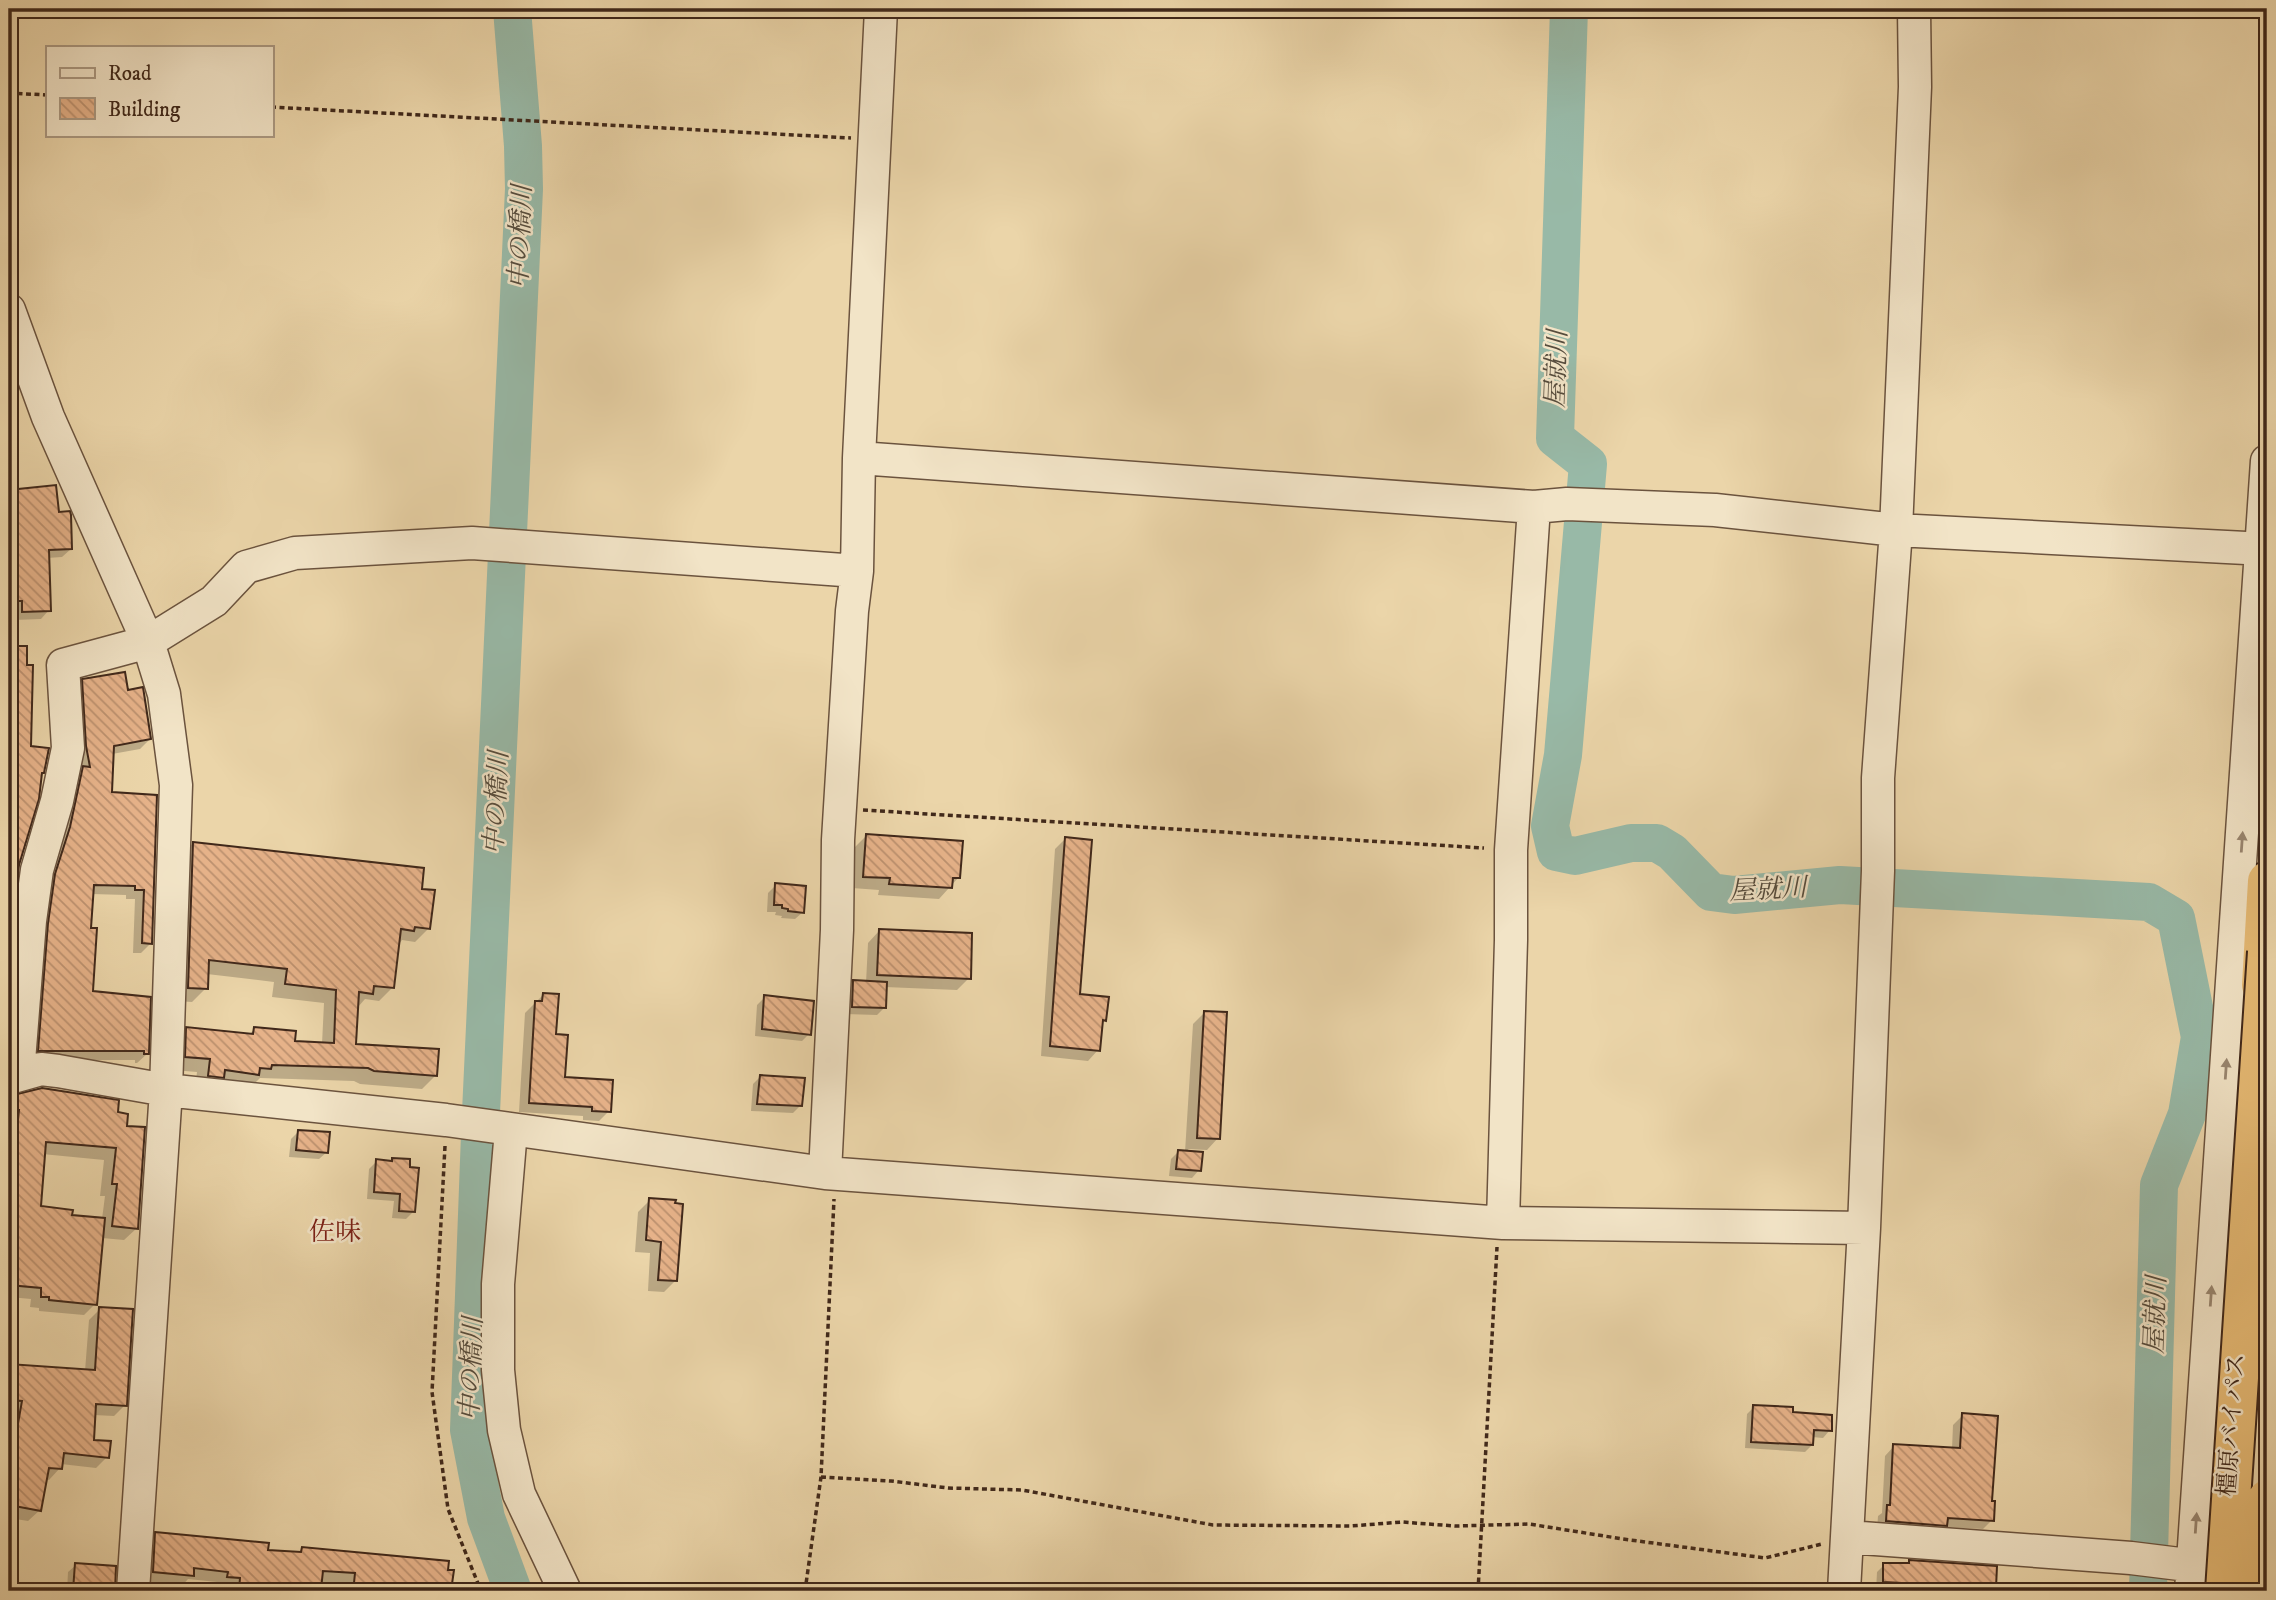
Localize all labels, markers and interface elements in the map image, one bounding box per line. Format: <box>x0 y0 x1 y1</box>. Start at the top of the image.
legend <box>46 46 273 136</box>
text: Road <box>108 61 152 87</box>
text: Building <box>108 97 181 123</box>
water label: 中の橋川 <box>503 181 539 290</box>
water label: 屋就川 <box>1539 326 1575 409</box>
water label: 中の橋川 <box>478 747 516 856</box>
one-way arrow <box>2237 831 2248 853</box>
water label: 屋就川 <box>1728 871 1811 909</box>
one-way arrow <box>2221 1058 2232 1080</box>
district label: 佐味 <box>309 1216 361 1249</box>
water label: 屋就川 <box>2138 1272 2174 1355</box>
one-way arrow <box>2206 1285 2217 1307</box>
water label: 中の橋川 <box>454 1313 490 1422</box>
street label: 橿原バイパス <box>2212 1352 2252 1498</box>
one-way arrow <box>2190 1512 2201 1534</box>

